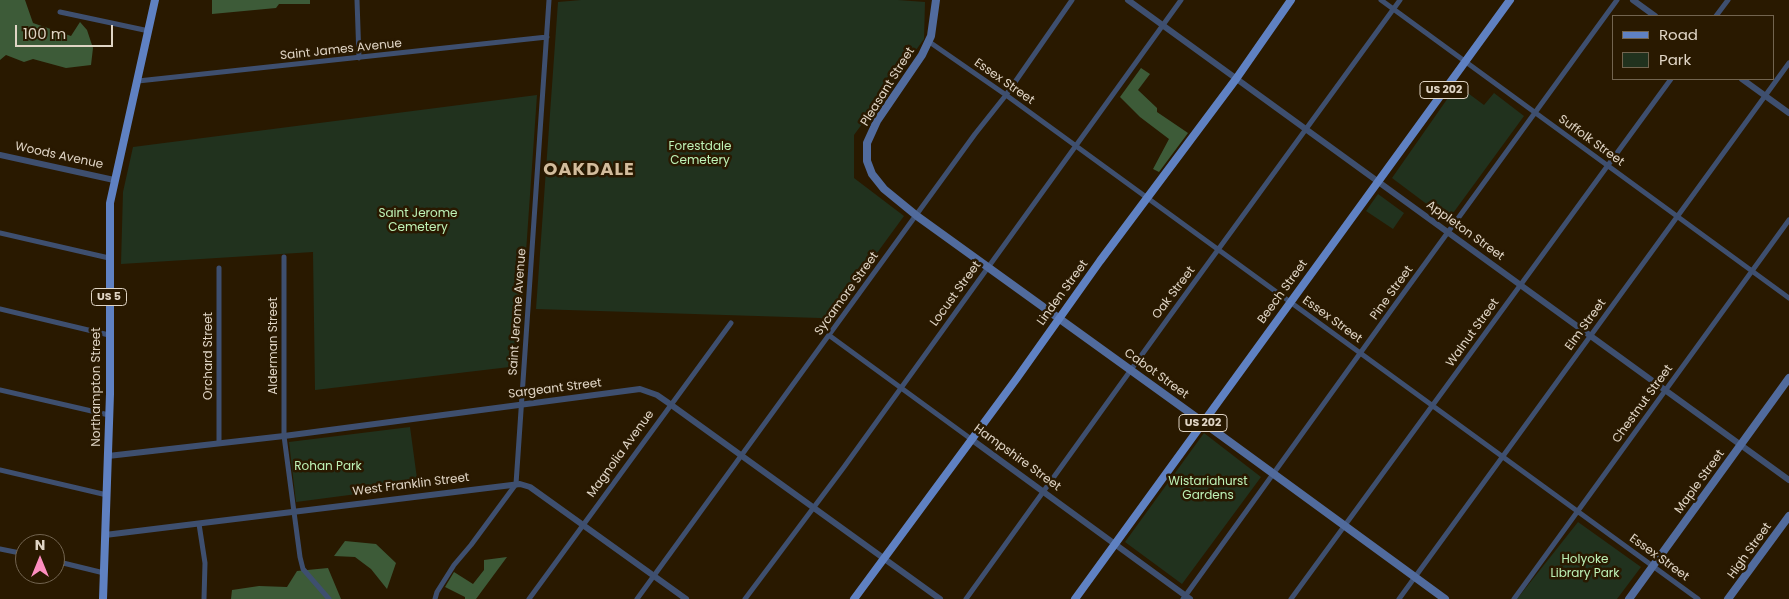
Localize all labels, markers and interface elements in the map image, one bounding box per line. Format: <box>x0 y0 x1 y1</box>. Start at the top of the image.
scale bar <box>18 15 115 47</box>
legend <box>1612 15 1774 80</box>
text: 100 m <box>23 23 66 44</box>
text: Road <box>1659 24 1698 45</box>
street label: Saint James Avenue <box>280 36 402 64</box>
street label: Pleasant Street <box>858 45 918 129</box>
text: Park <box>1659 49 1691 70</box>
street label: Essex Street <box>971 56 1037 108</box>
road number: US 202 <box>1420 82 1468 98</box>
street label: Suffolk Street <box>1555 112 1627 170</box>
street label: Woods Avenue <box>14 140 104 172</box>
park label: Forestdale Cemetery <box>669 140 731 168</box>
district label: OAKDALE <box>542 159 636 181</box>
street label: Appleton Street <box>1423 198 1507 264</box>
park label: Saint Jerome Cemetery <box>378 207 458 235</box>
street label: Saint Jerome Avenue <box>506 248 530 376</box>
street label: Sycamore Street <box>812 250 882 338</box>
street label: Linden Street <box>1034 257 1092 329</box>
street label: Beech Street <box>1255 257 1311 327</box>
street label: Locust Street <box>928 259 984 329</box>
street label: Pine Street <box>1368 263 1416 323</box>
street label: Oak Street <box>1150 264 1198 322</box>
road number: US 5 <box>92 288 126 306</box>
street label: Essex Street <box>1299 294 1365 346</box>
street label: Walnut Street <box>1443 296 1503 370</box>
street label: Alderman Street <box>267 297 281 395</box>
street label: Elm Street <box>1563 297 1609 353</box>
street label: Orchard Street <box>202 312 216 400</box>
street label: Northampton Street <box>90 327 104 447</box>
street label: Cabot Street <box>1121 346 1191 402</box>
street label: Chestnut Street <box>1610 362 1676 446</box>
street label: Sargeant Street <box>508 376 602 402</box>
street label: Magnolia Avenue <box>585 408 657 500</box>
road number: US 202 <box>1179 414 1227 432</box>
street label: Hampshire Street <box>971 422 1063 494</box>
street label: Maple Street <box>1672 447 1728 517</box>
park label: Rohan Park <box>294 460 362 474</box>
street label: West Franklin Street <box>352 471 470 499</box>
park label: Wistariahurst Gardens <box>1168 475 1248 503</box>
street label: High Street <box>1725 520 1775 582</box>
street label: Essex Street <box>1626 532 1692 584</box>
north arrow <box>15 534 65 584</box>
text: N <box>35 535 45 555</box>
park label: Holyoke Library Park <box>1551 553 1619 581</box>

